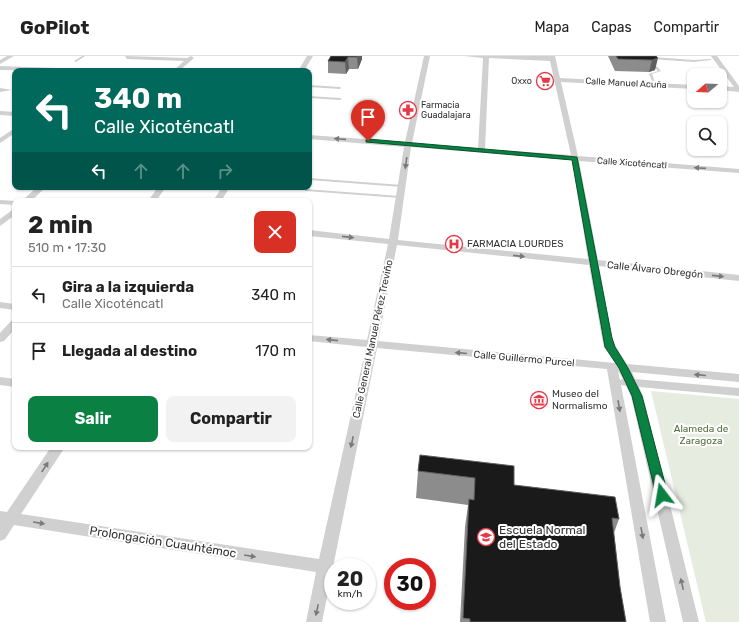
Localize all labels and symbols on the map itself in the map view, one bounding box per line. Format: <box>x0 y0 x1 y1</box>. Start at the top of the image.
north arrow <box>687 68 727 108</box>
supermarket icon: Oxxo <box>535 71 555 91</box>
place label: Oxxo <box>511 76 532 86</box>
street label: Calle Manuel Acuña <box>585 76 667 90</box>
pin <box>351 100 385 141</box>
pharmacy icon: Farmacia Guadalajara <box>398 100 418 120</box>
place label: Farmacia Guadalajara <box>421 100 471 120</box>
one-way arrow <box>334 135 347 142</box>
street label: Calle Xicoténcatl <box>597 156 667 170</box>
one-way arrow <box>403 157 409 169</box>
one-way arrow <box>694 164 706 171</box>
one-way arrow <box>342 234 354 241</box>
hospital icon: FARMACIA LOURDES <box>444 234 464 254</box>
place label: FARMACIA LOURDES <box>467 238 563 250</box>
one-way arrow <box>513 252 525 259</box>
street label: Calle General Manuel Pérez Treviño <box>350 258 396 419</box>
street label: Calle Álvaro Obregón <box>606 259 704 281</box>
one-way arrow <box>712 273 724 279</box>
one-way arrow <box>326 337 338 344</box>
street label: Calle Guillermo Purcel <box>473 349 575 369</box>
one-way arrow <box>455 350 467 356</box>
one-way arrow <box>694 371 706 378</box>
place label: Museo del Normalismo <box>552 388 608 412</box>
museum icon: Museo del Normalismo <box>529 390 549 410</box>
one-way arrow <box>616 399 622 412</box>
park label: Alameda de Zaragoza <box>674 423 729 447</box>
one-way arrow <box>348 435 354 448</box>
one-way arrow <box>41 462 49 472</box>
position arrow <box>641 474 683 516</box>
one-way arrow <box>32 520 45 526</box>
street label: Prolongación Cuauhtémoc <box>89 523 238 561</box>
place label: Escuela Normal del Estado <box>499 523 586 551</box>
school or university icon: Escuela Normal del Estado <box>476 527 496 547</box>
one-way arrow <box>640 527 646 540</box>
one-way arrow <box>244 553 256 559</box>
speed limit sign: 30 <box>384 558 436 610</box>
one-way arrow <box>678 578 684 590</box>
one-way arrow <box>313 604 319 616</box>

